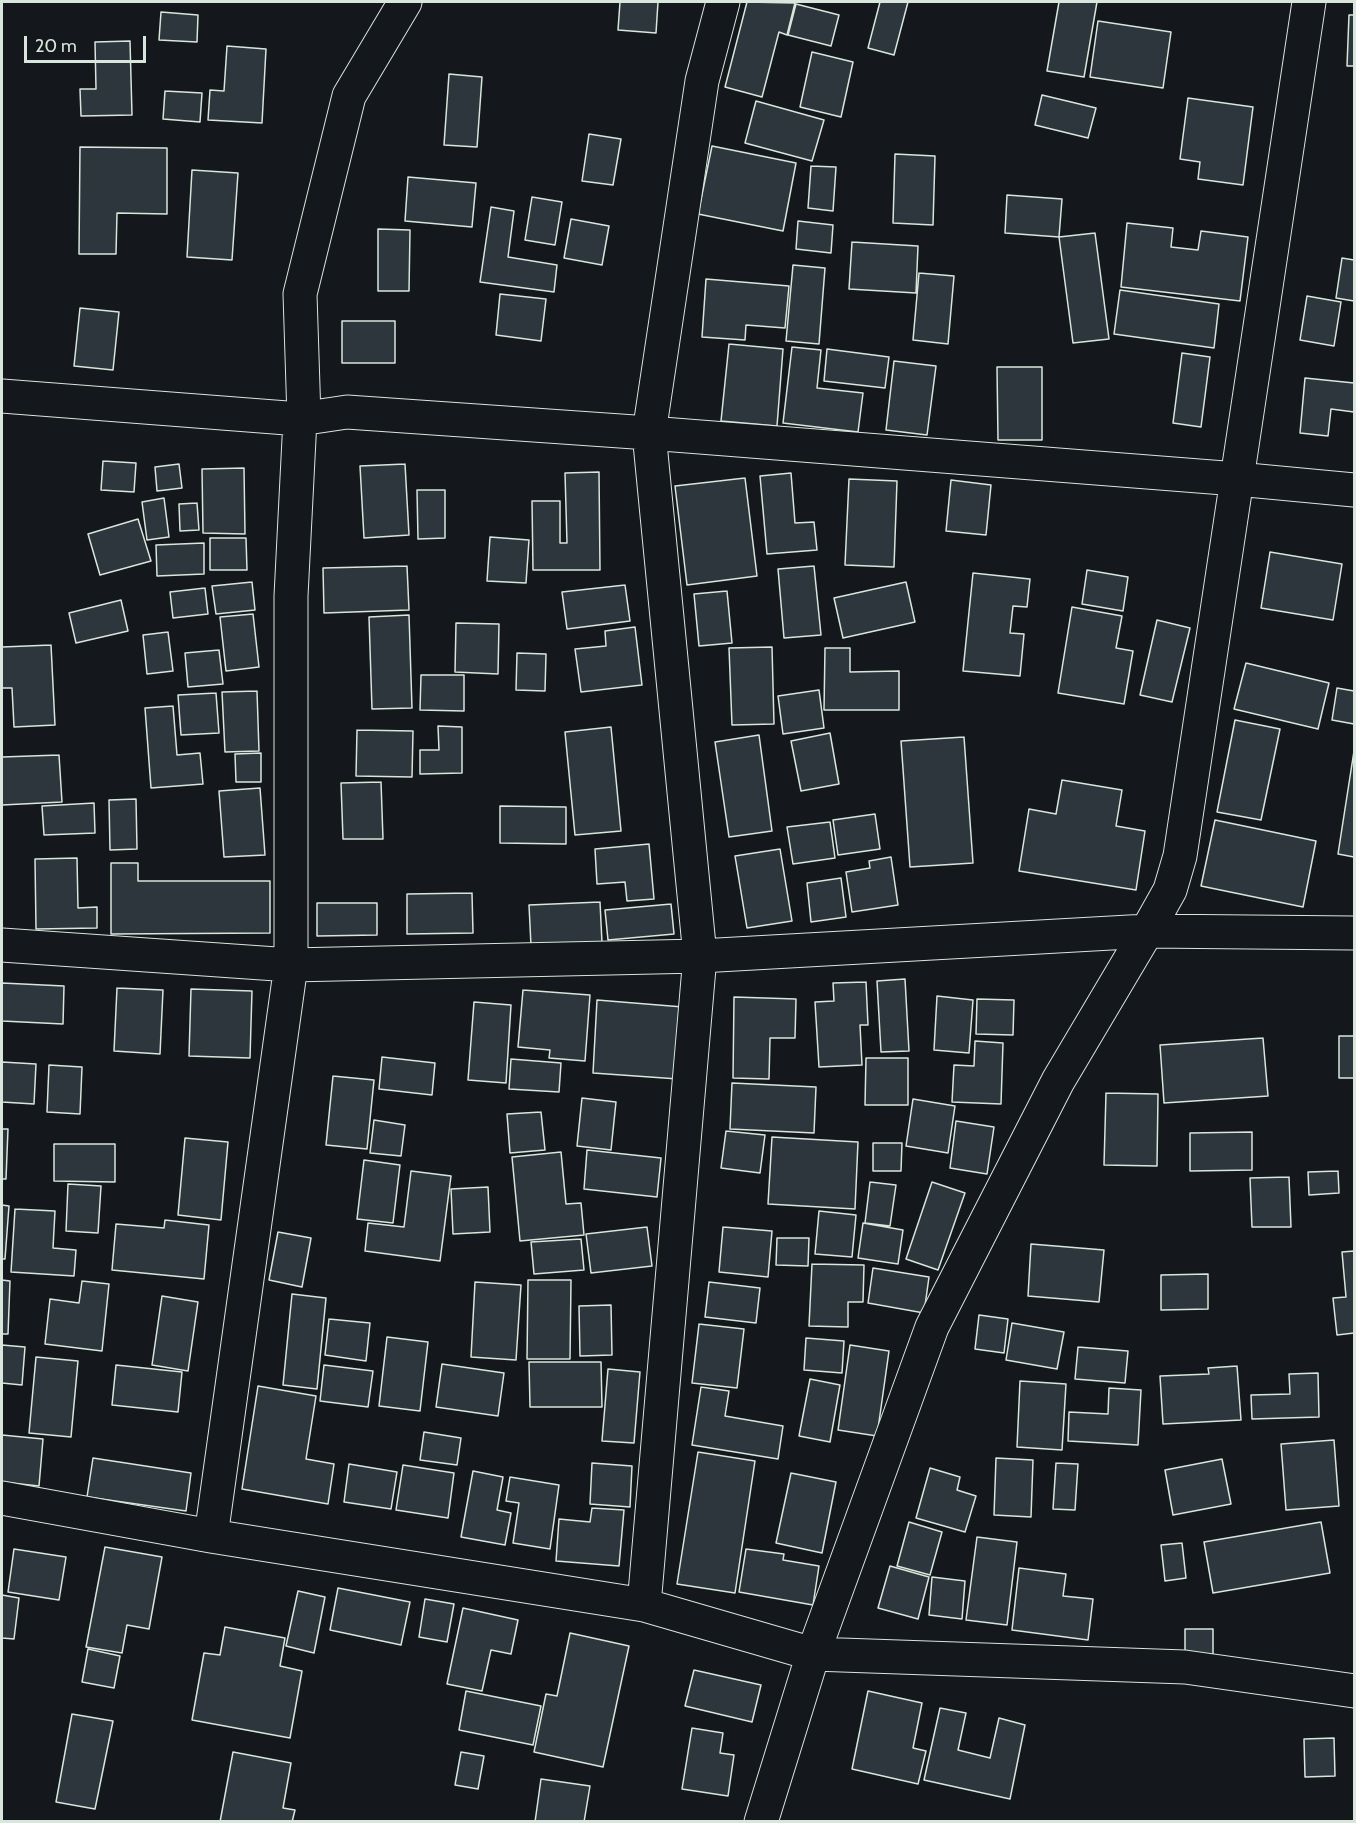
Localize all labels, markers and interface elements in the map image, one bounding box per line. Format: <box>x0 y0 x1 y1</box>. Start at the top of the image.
scale bar <box>27 24 148 62</box>
text: 20 m <box>35 35 77 57</box>

